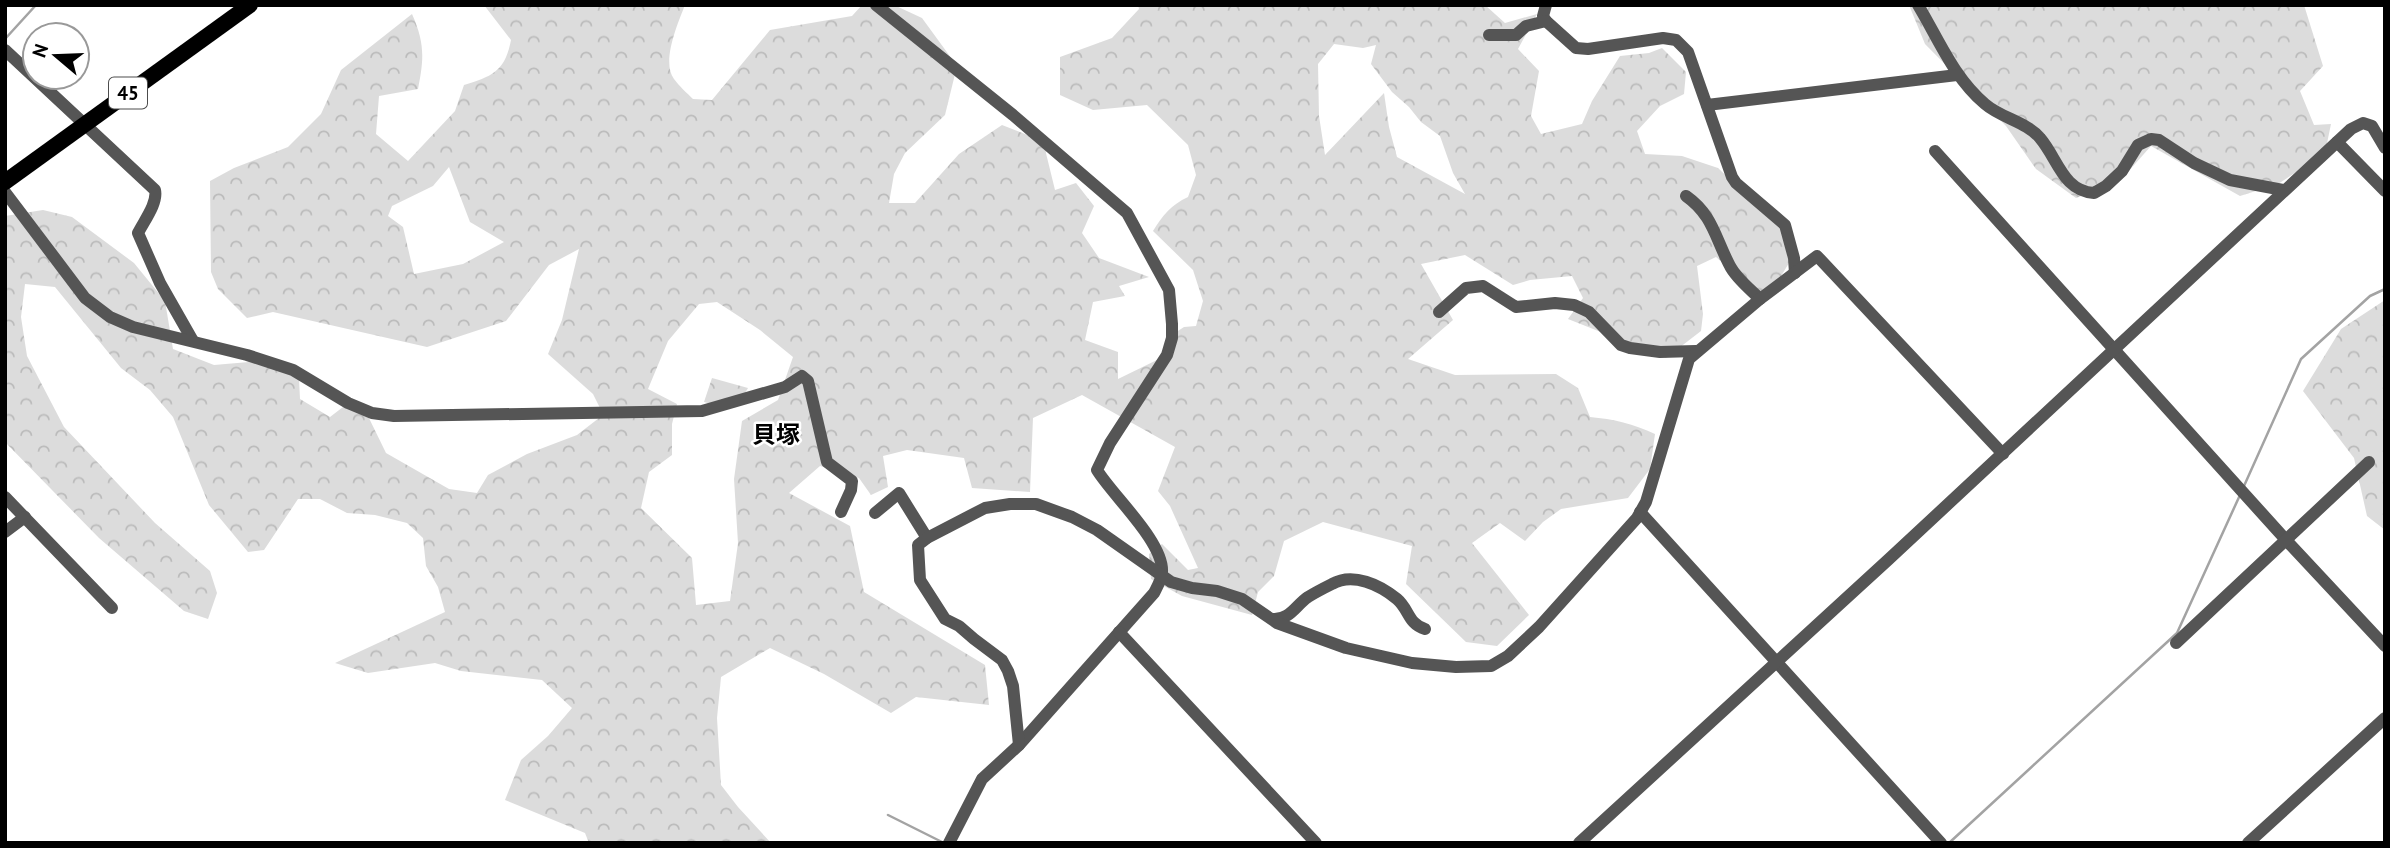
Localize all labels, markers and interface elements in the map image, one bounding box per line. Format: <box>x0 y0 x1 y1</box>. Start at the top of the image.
north arrow <box>21 21 91 91</box>
text: N <box>27 41 53 60</box>
road number: 45 <box>109 78 147 108</box>
district label: 貝塚 <box>752 419 800 450</box>

